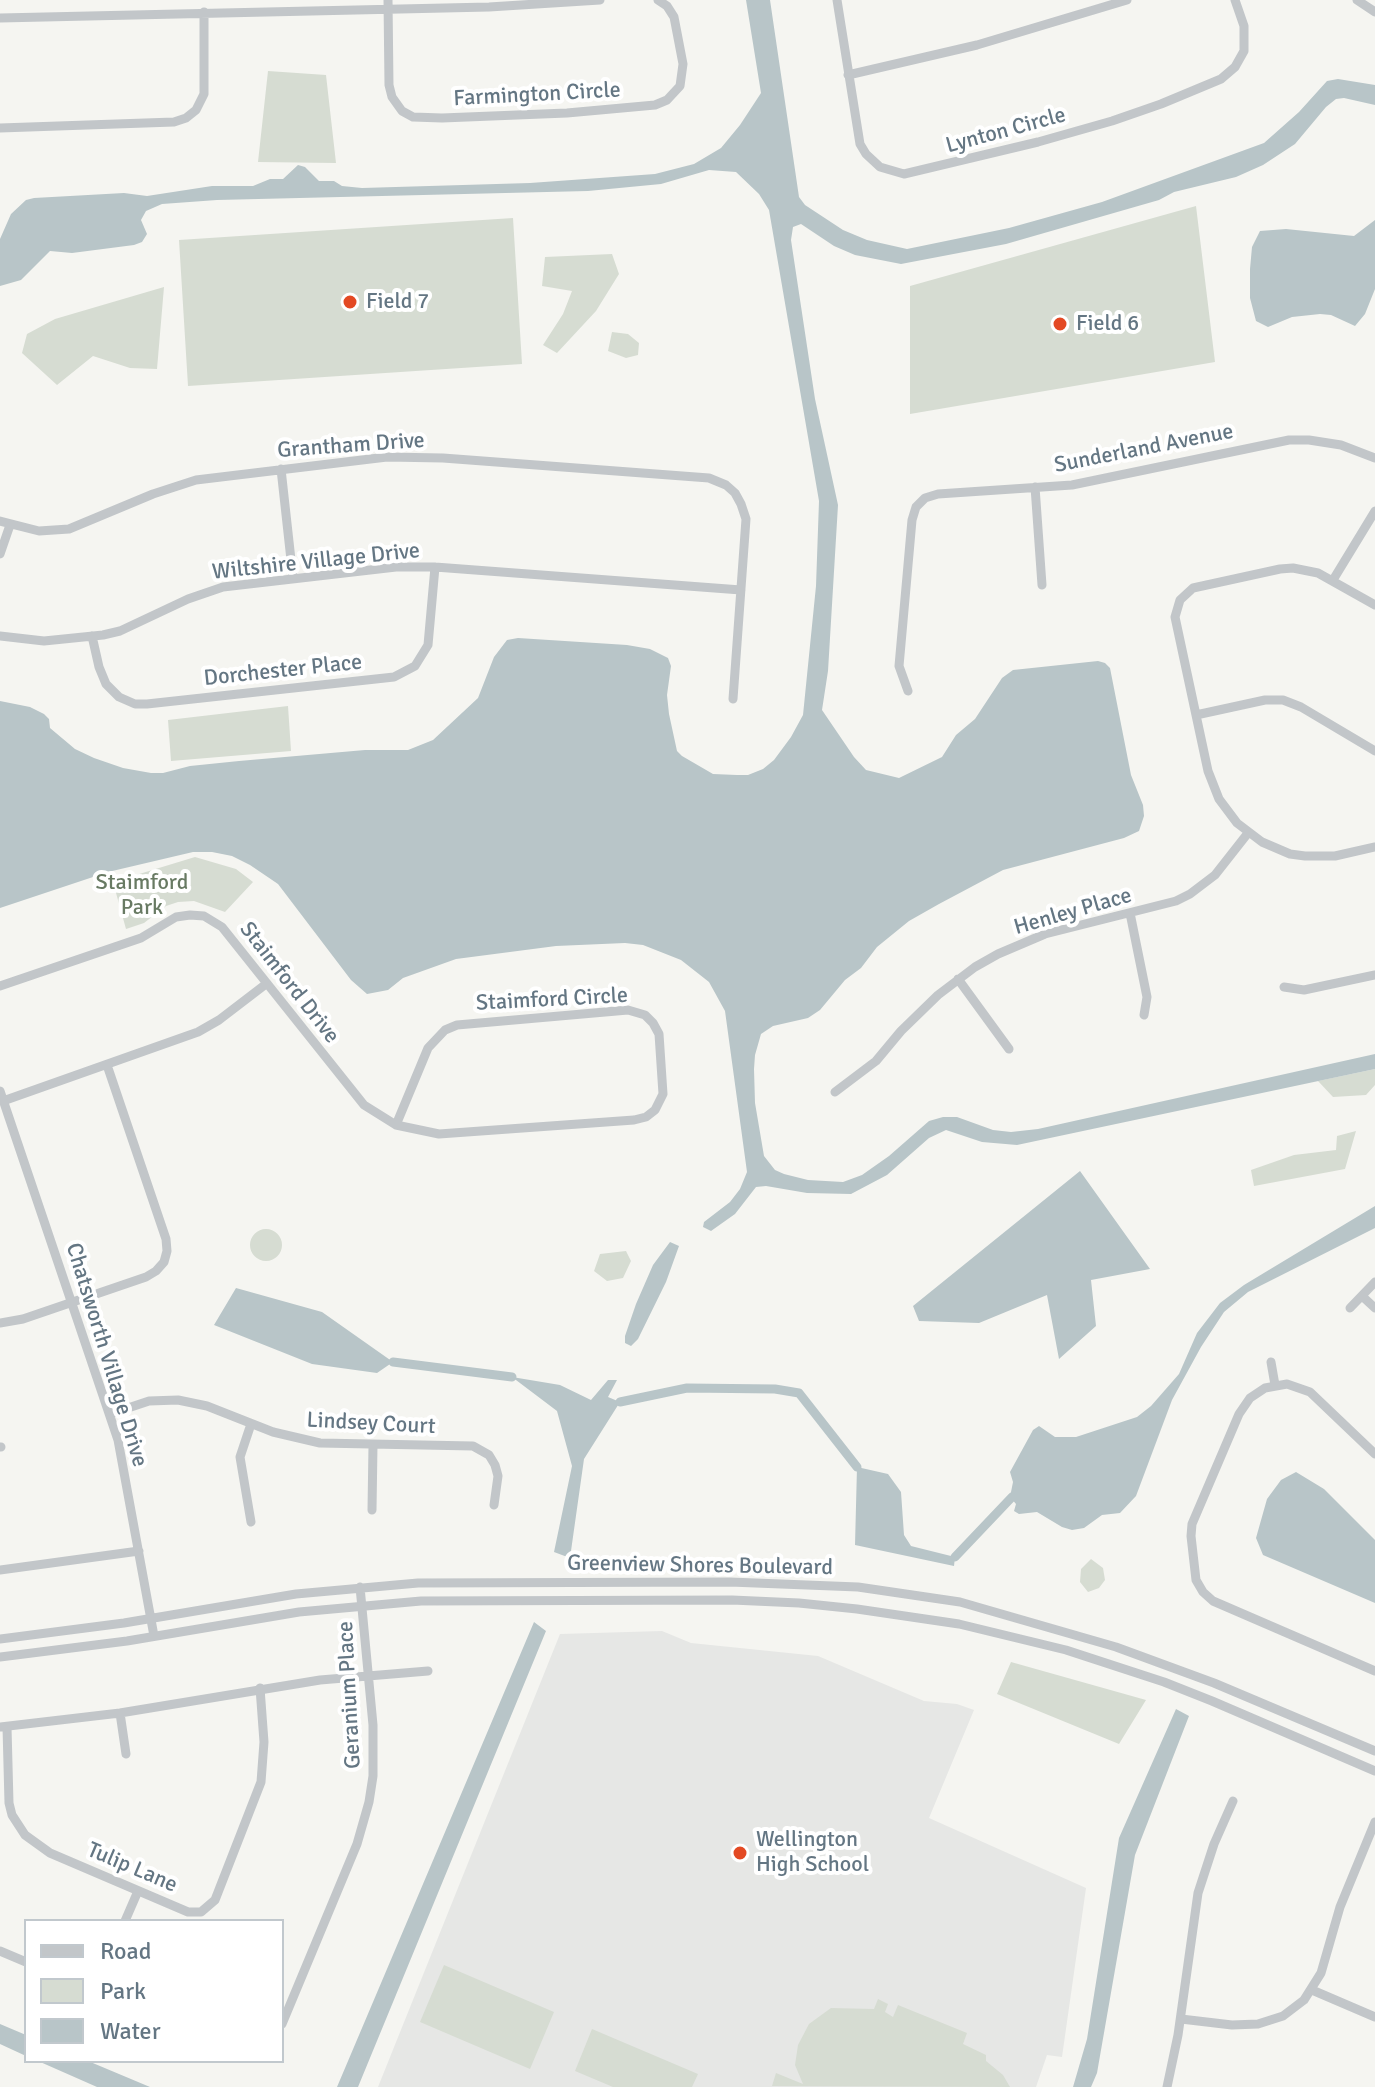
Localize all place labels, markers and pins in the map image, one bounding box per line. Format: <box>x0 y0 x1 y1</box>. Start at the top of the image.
place label: Field 7 <box>366 289 429 315</box>
marker: Field 7 <box>341 293 359 311</box>
place label: Field 6 <box>1076 311 1139 337</box>
marker: Field 6 <box>1051 315 1069 333</box>
place label: Wellington High School <box>756 1827 869 1878</box>
marker: Wellington High School <box>731 1844 749 1862</box>

